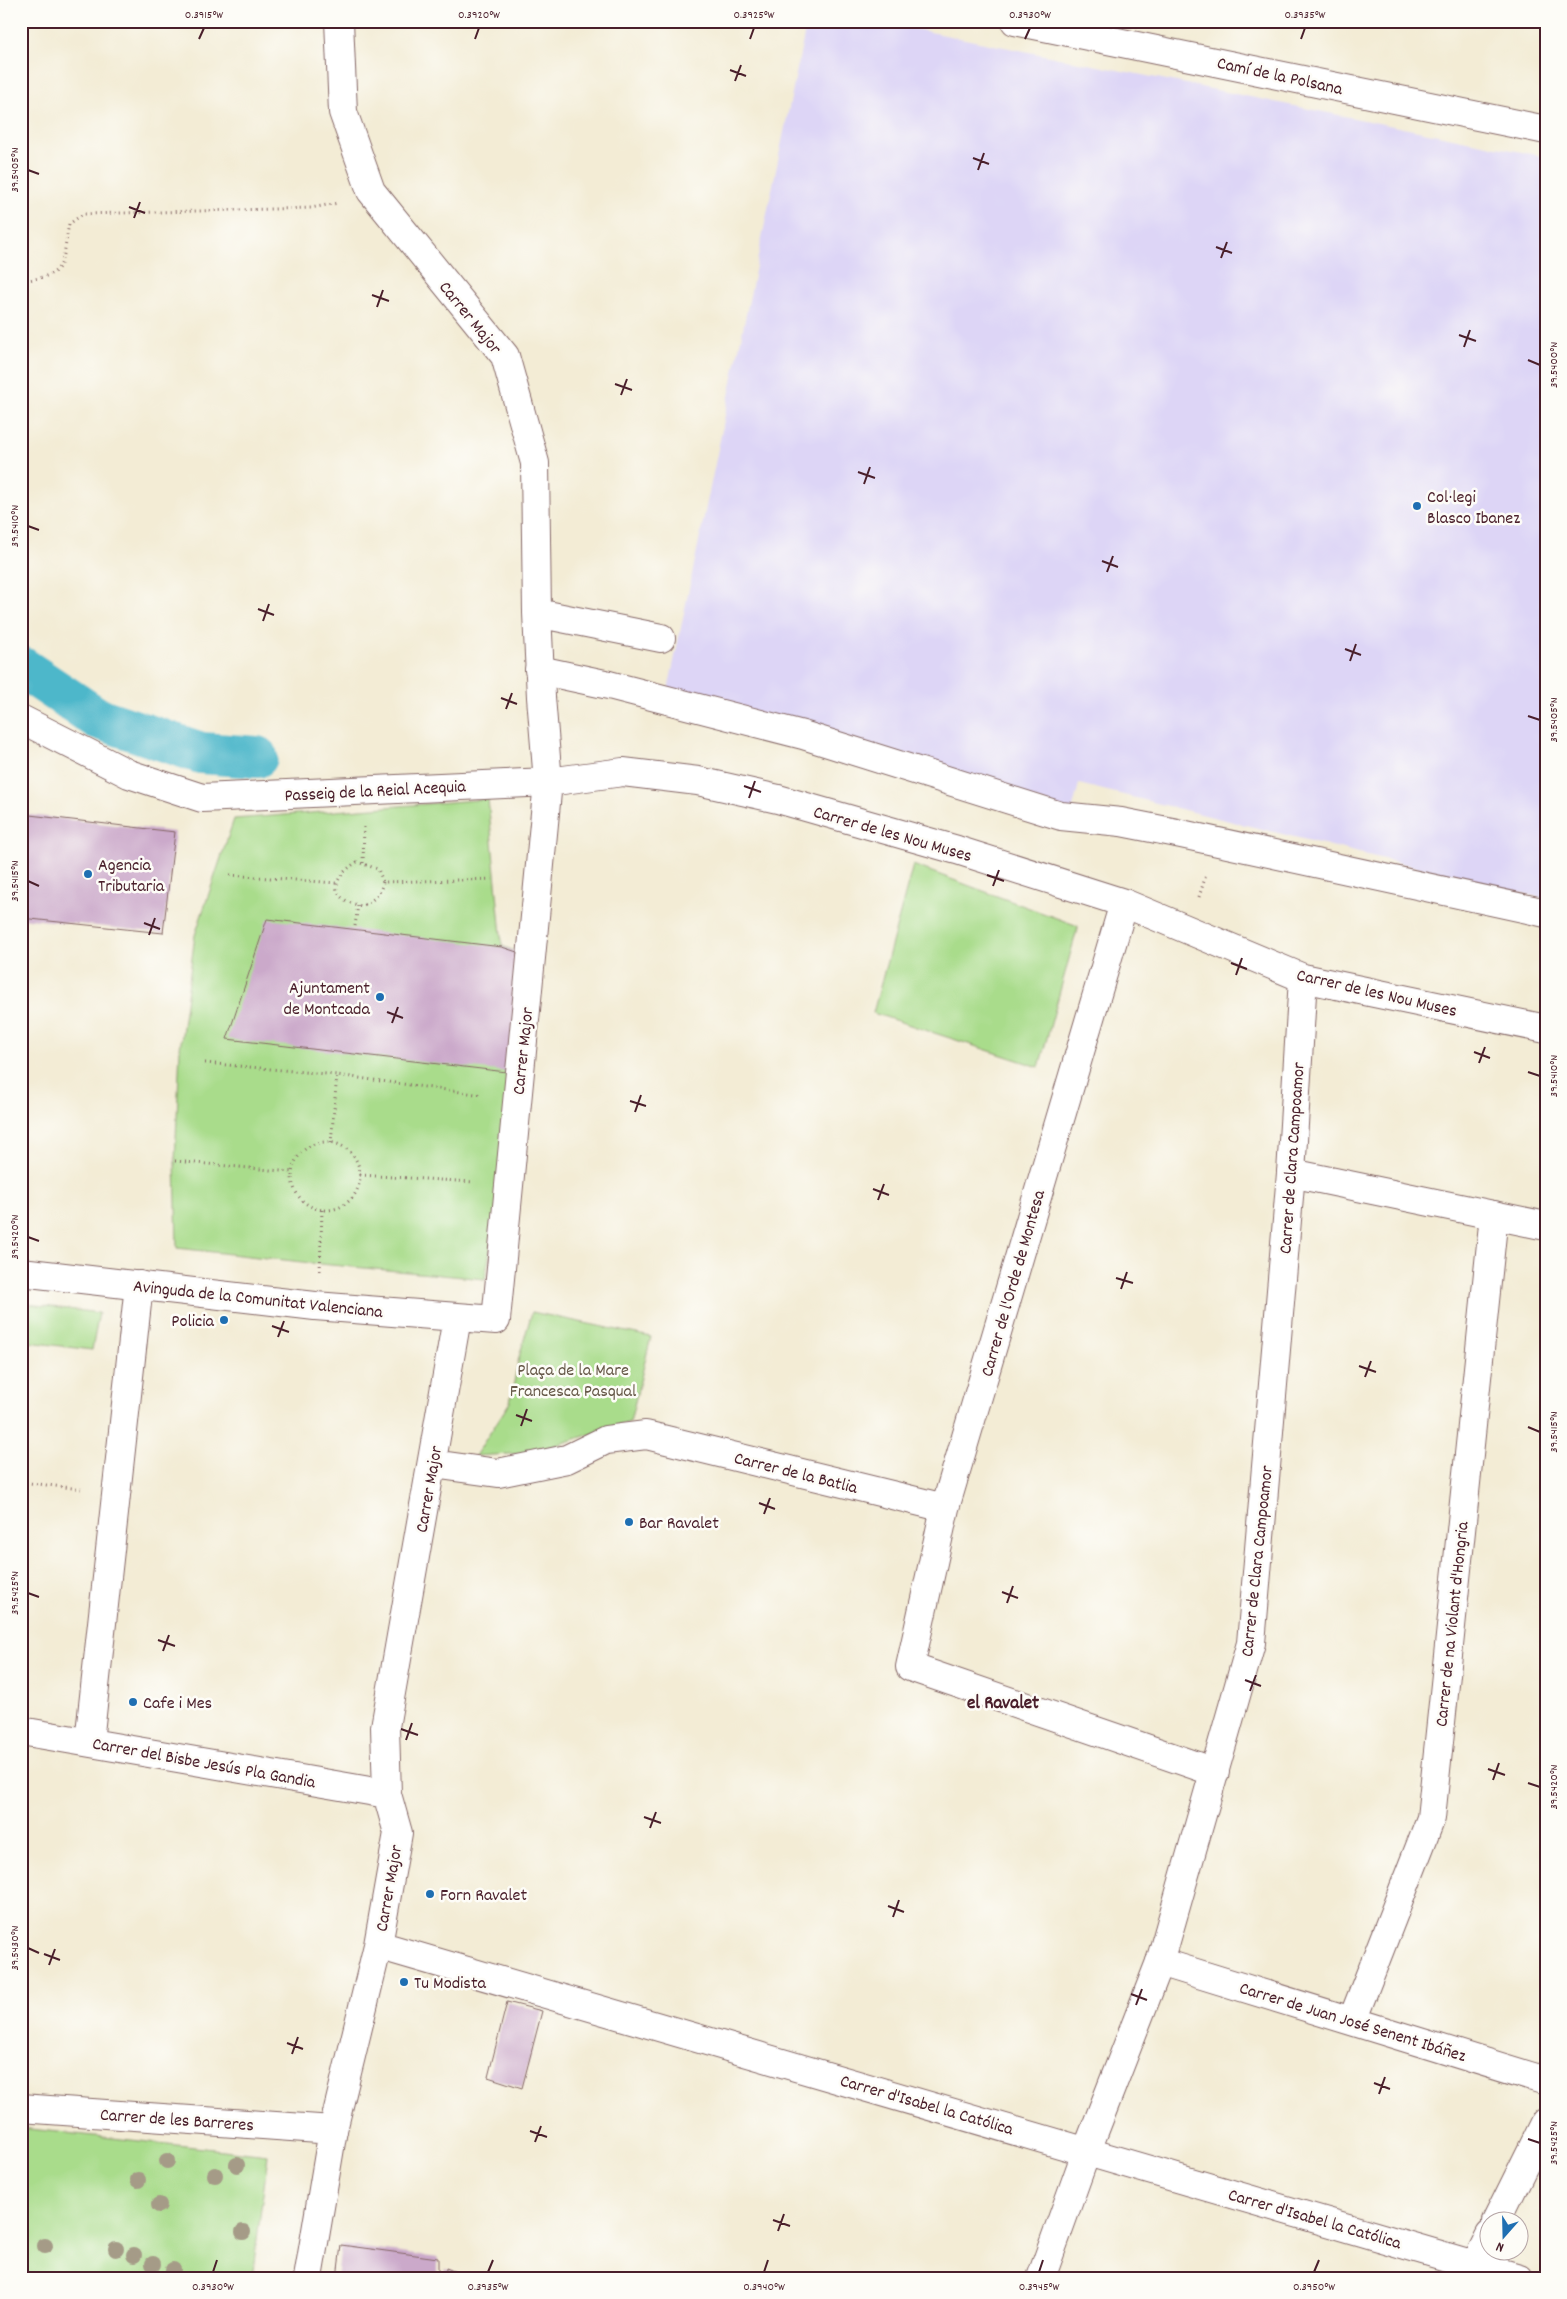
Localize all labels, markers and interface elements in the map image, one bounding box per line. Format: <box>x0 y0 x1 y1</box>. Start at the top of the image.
text: 0.3915°W <box>185 7 223 24</box>
text: 0.3920°W <box>458 7 500 24</box>
text: 0.3925°W <box>734 7 775 24</box>
text: 0.3930°W <box>1009 7 1051 24</box>
text: 0.3935°W <box>1285 7 1326 24</box>
street label: Camí de la Polsana <box>1214 52 1345 103</box>
text: 39.5405°N <box>7 147 24 193</box>
street label: Carrer Major <box>432 277 507 361</box>
text: 39.5400°N <box>1546 342 1563 388</box>
place label: Col·legi Blasco Ibanez <box>1427 486 1520 532</box>
marker: Col·legi Blasco Ibanez <box>1411 500 1423 512</box>
text: 39.5410°N <box>7 505 24 547</box>
text: 39.5405°N <box>1546 697 1563 743</box>
street label: Passeig de la Reial Acequia <box>284 775 467 810</box>
street label: Carrer de les Nou Muses <box>810 801 975 870</box>
place label: Agencia Tributaria <box>98 854 165 900</box>
text: 39.5415°N <box>7 860 24 902</box>
marker: Agencia Tributaria <box>82 868 94 880</box>
street label: Carrer de les Nou Muses <box>1294 964 1459 1025</box>
place label: Ajuntament de Montcada <box>283 977 371 1023</box>
marker: Ajuntament de Montcada <box>374 991 386 1003</box>
street label: Carrer Major <box>507 1006 542 1096</box>
text: 39.5410°N <box>1546 1055 1563 1097</box>
street label: Carrer de Clara Campoamor <box>1274 1061 1313 1255</box>
street label: Carrer de l'Orde de Montesa <box>976 1187 1053 1380</box>
text: 39.5420°N <box>7 1214 24 1259</box>
street label: Avinguda de la Comunitat Valenciana <box>132 1275 384 1326</box>
place label: Policia <box>171 1310 215 1335</box>
marker: Policia <box>218 1314 230 1326</box>
park label: Plaça de la Mare Francesca Pasqual <box>510 1359 637 1405</box>
text: 39.5415°N <box>1546 1411 1563 1453</box>
street label: Carrer Major <box>411 1444 450 1535</box>
street label: Carrer de la Batlia <box>731 1447 860 1502</box>
street label: Carrer de Clara Campoamor <box>1236 1464 1281 1658</box>
place label: Bar Ravalet <box>639 1512 719 1537</box>
marker: Bar Ravalet <box>623 1516 635 1528</box>
street label: Carrer de na Violant d'Hongria <box>1430 1520 1477 1728</box>
text: 39.5425°N <box>7 1571 24 1615</box>
district label: el Ravalet <box>967 1691 1039 1718</box>
place label: Cafe i Mes <box>143 1692 212 1717</box>
marker: Cafe i Mes <box>127 1696 139 1708</box>
street label: Carrer del Bisbe Jesús Pla Gandia <box>90 1733 318 1796</box>
text: 39.5420°N <box>1546 1764 1563 1809</box>
street label: Carrer Major <box>371 1843 410 1934</box>
place label: Forn Ravalet <box>440 1884 528 1909</box>
marker: Forn Ravalet <box>424 1888 436 1900</box>
text: 39.5430°N <box>7 1925 24 1971</box>
place label: Tu Modista <box>414 1972 487 1997</box>
marker: Tu Modista <box>398 1976 410 1988</box>
street label: Carrer de Juan José Senent Ibáñez <box>1236 1977 1469 2070</box>
street label: Carrer d'Isabel la Católica <box>837 2070 1016 2143</box>
street label: Carrer de les Barreres <box>99 2104 255 2139</box>
text: 39.5425°N <box>1546 2121 1563 2165</box>
street label: Carrer d'Isabel la Católica <box>1225 2184 1404 2257</box>
north arrow <box>1480 2212 1530 2262</box>
text: N <box>1493 2236 1507 2257</box>
text: 0.3930°W <box>192 2279 234 2296</box>
text: 0.3935°W <box>468 2279 509 2296</box>
text: 0.3940°W <box>743 2279 785 2296</box>
text: 0.3945°W <box>1019 2279 1059 2296</box>
text: 0.3950°W <box>1293 2279 1335 2296</box>

